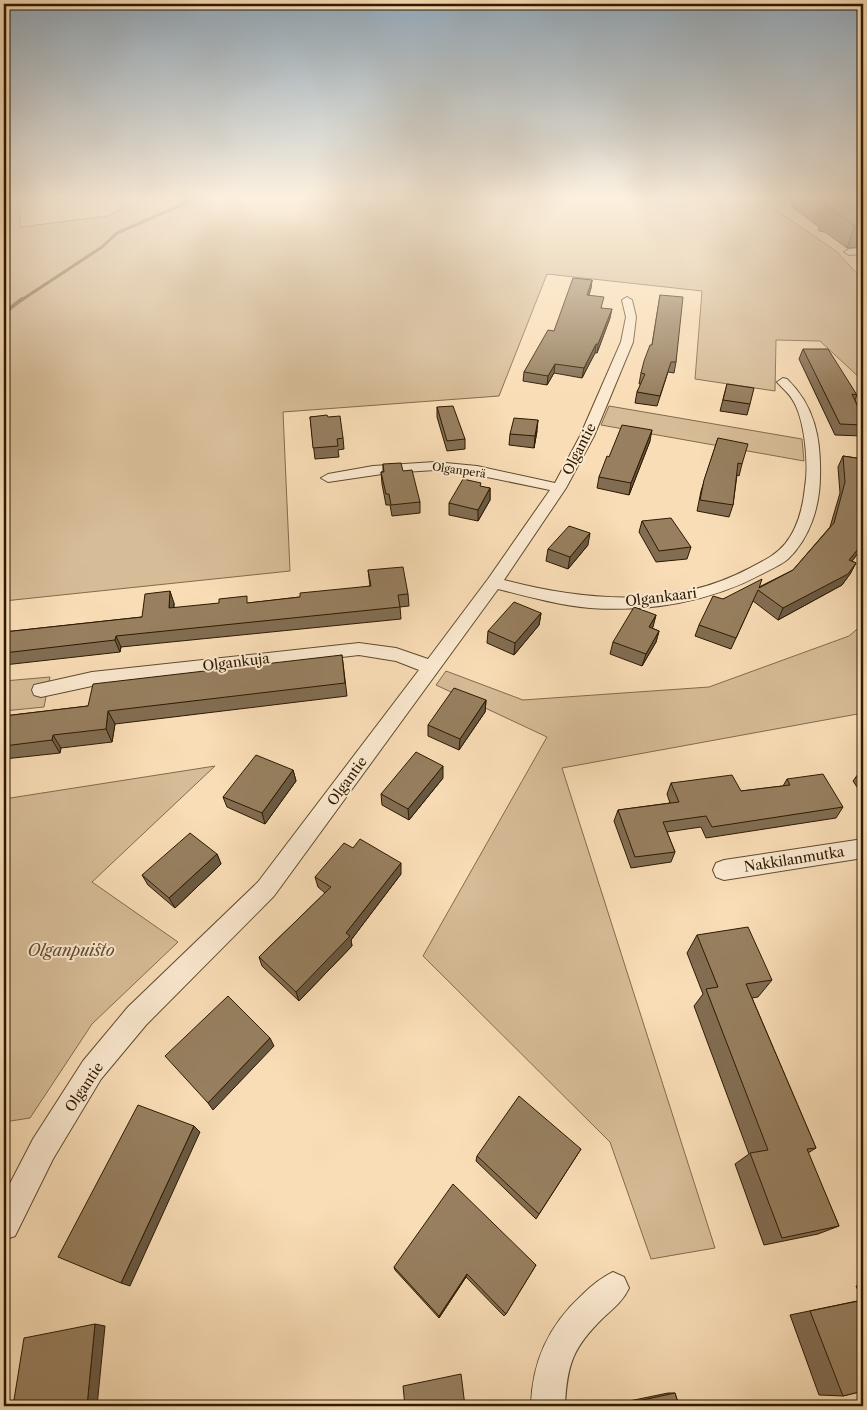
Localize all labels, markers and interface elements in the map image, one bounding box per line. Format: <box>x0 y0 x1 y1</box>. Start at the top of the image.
street label: Olgantie <box>558 420 600 478</box>
street label: Olganperä <box>431 459 487 481</box>
street label: Olgankaari <box>624 584 698 610</box>
street label: Olgankuja <box>202 649 271 675</box>
street label: Olgantie <box>323 753 371 809</box>
street label: Nakkilanmutka <box>743 842 846 876</box>
park label: Olganpuisto <box>27 940 115 960</box>
street label: Olgantie <box>61 1059 107 1115</box>

